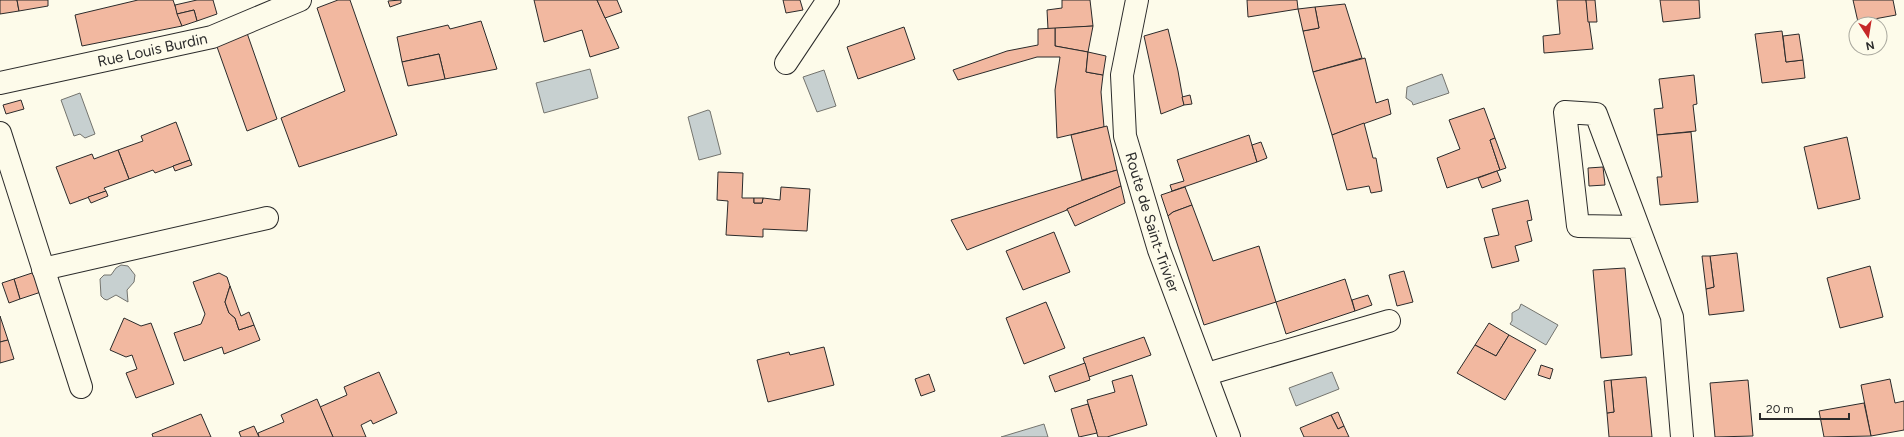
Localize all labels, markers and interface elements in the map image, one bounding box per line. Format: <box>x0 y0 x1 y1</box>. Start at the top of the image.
north arrow <box>1848 16 1888 56</box>
street label: Rue Louis Burdin <box>96 29 209 71</box>
text: N <box>1864 38 1875 53</box>
street label: Route de Saint-Trivier <box>1121 150 1183 295</box>
scale bar <box>1760 395 1849 421</box>
text: 20 m <box>1766 402 1794 416</box>

